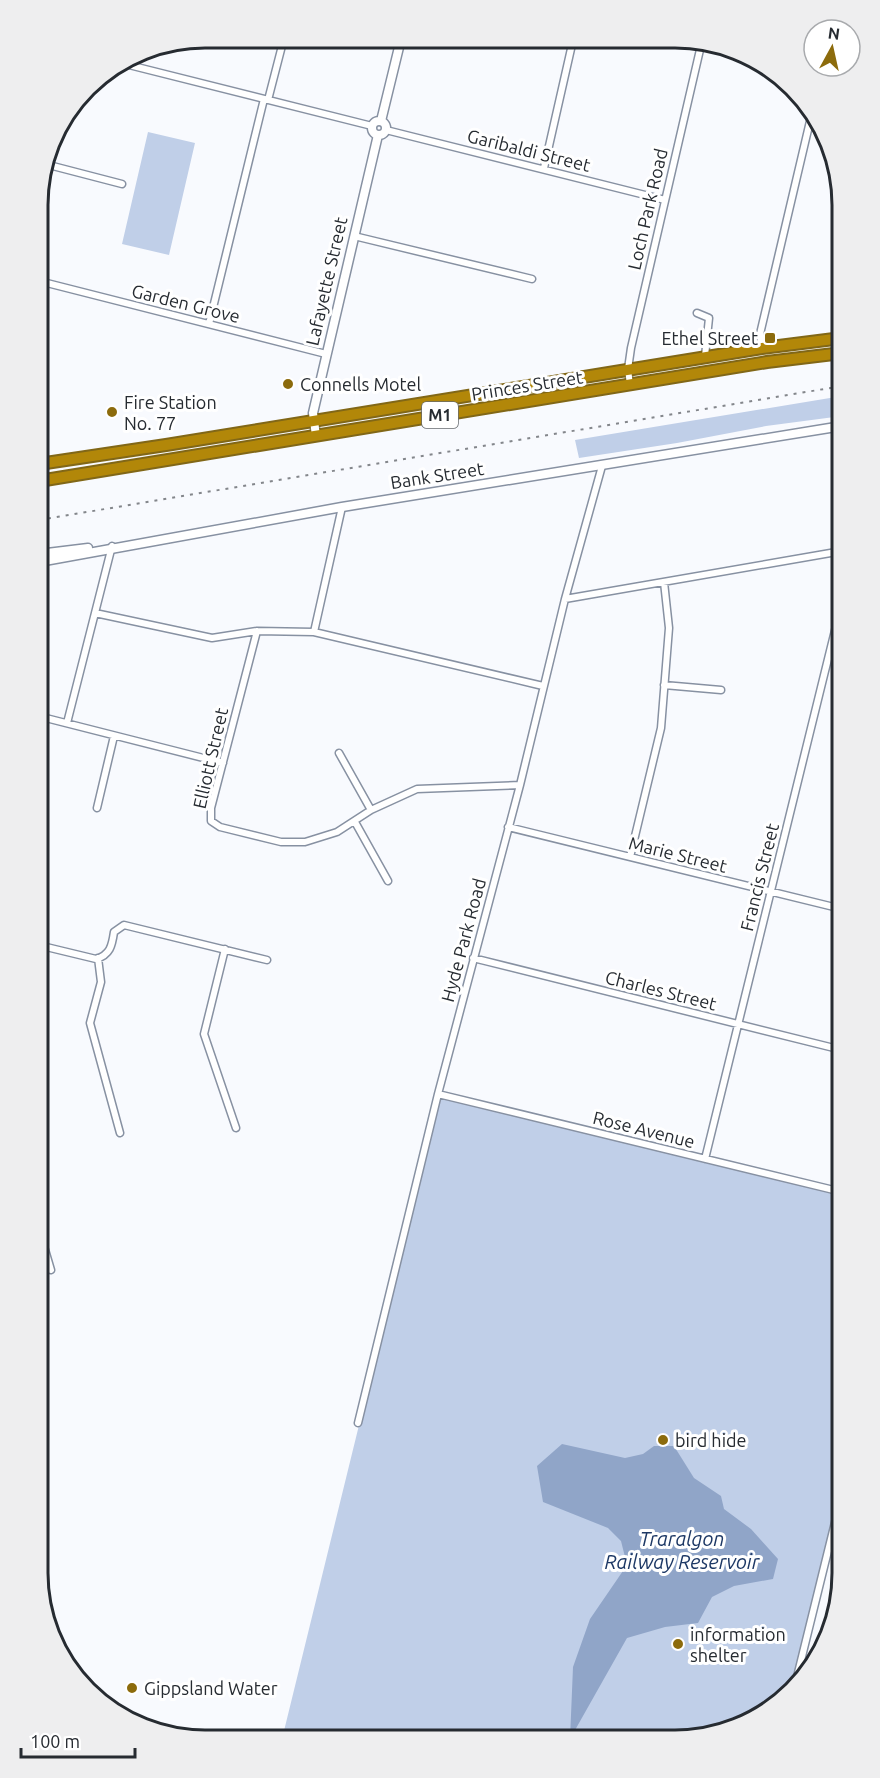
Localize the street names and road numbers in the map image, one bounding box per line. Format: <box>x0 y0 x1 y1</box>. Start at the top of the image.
street label: Garibaldi Street <box>465 125 593 175</box>
street label: Loch Park Road <box>623 146 671 272</box>
street label: Lafayette Street <box>301 215 351 347</box>
street label: Garden Grove <box>130 280 242 326</box>
street label: Princes Street <box>470 366 584 404</box>
road number: M1 <box>422 402 458 428</box>
street label: Bank Street <box>389 458 485 492</box>
street label: Elliott Street <box>189 706 231 810</box>
street label: Francis Street <box>736 821 782 933</box>
street label: Marie Street <box>627 832 729 876</box>
street label: Hyde Park Road <box>437 876 489 1004</box>
street label: Charles Street <box>603 966 719 1014</box>
street label: Rose Avenue <box>591 1107 697 1151</box>

